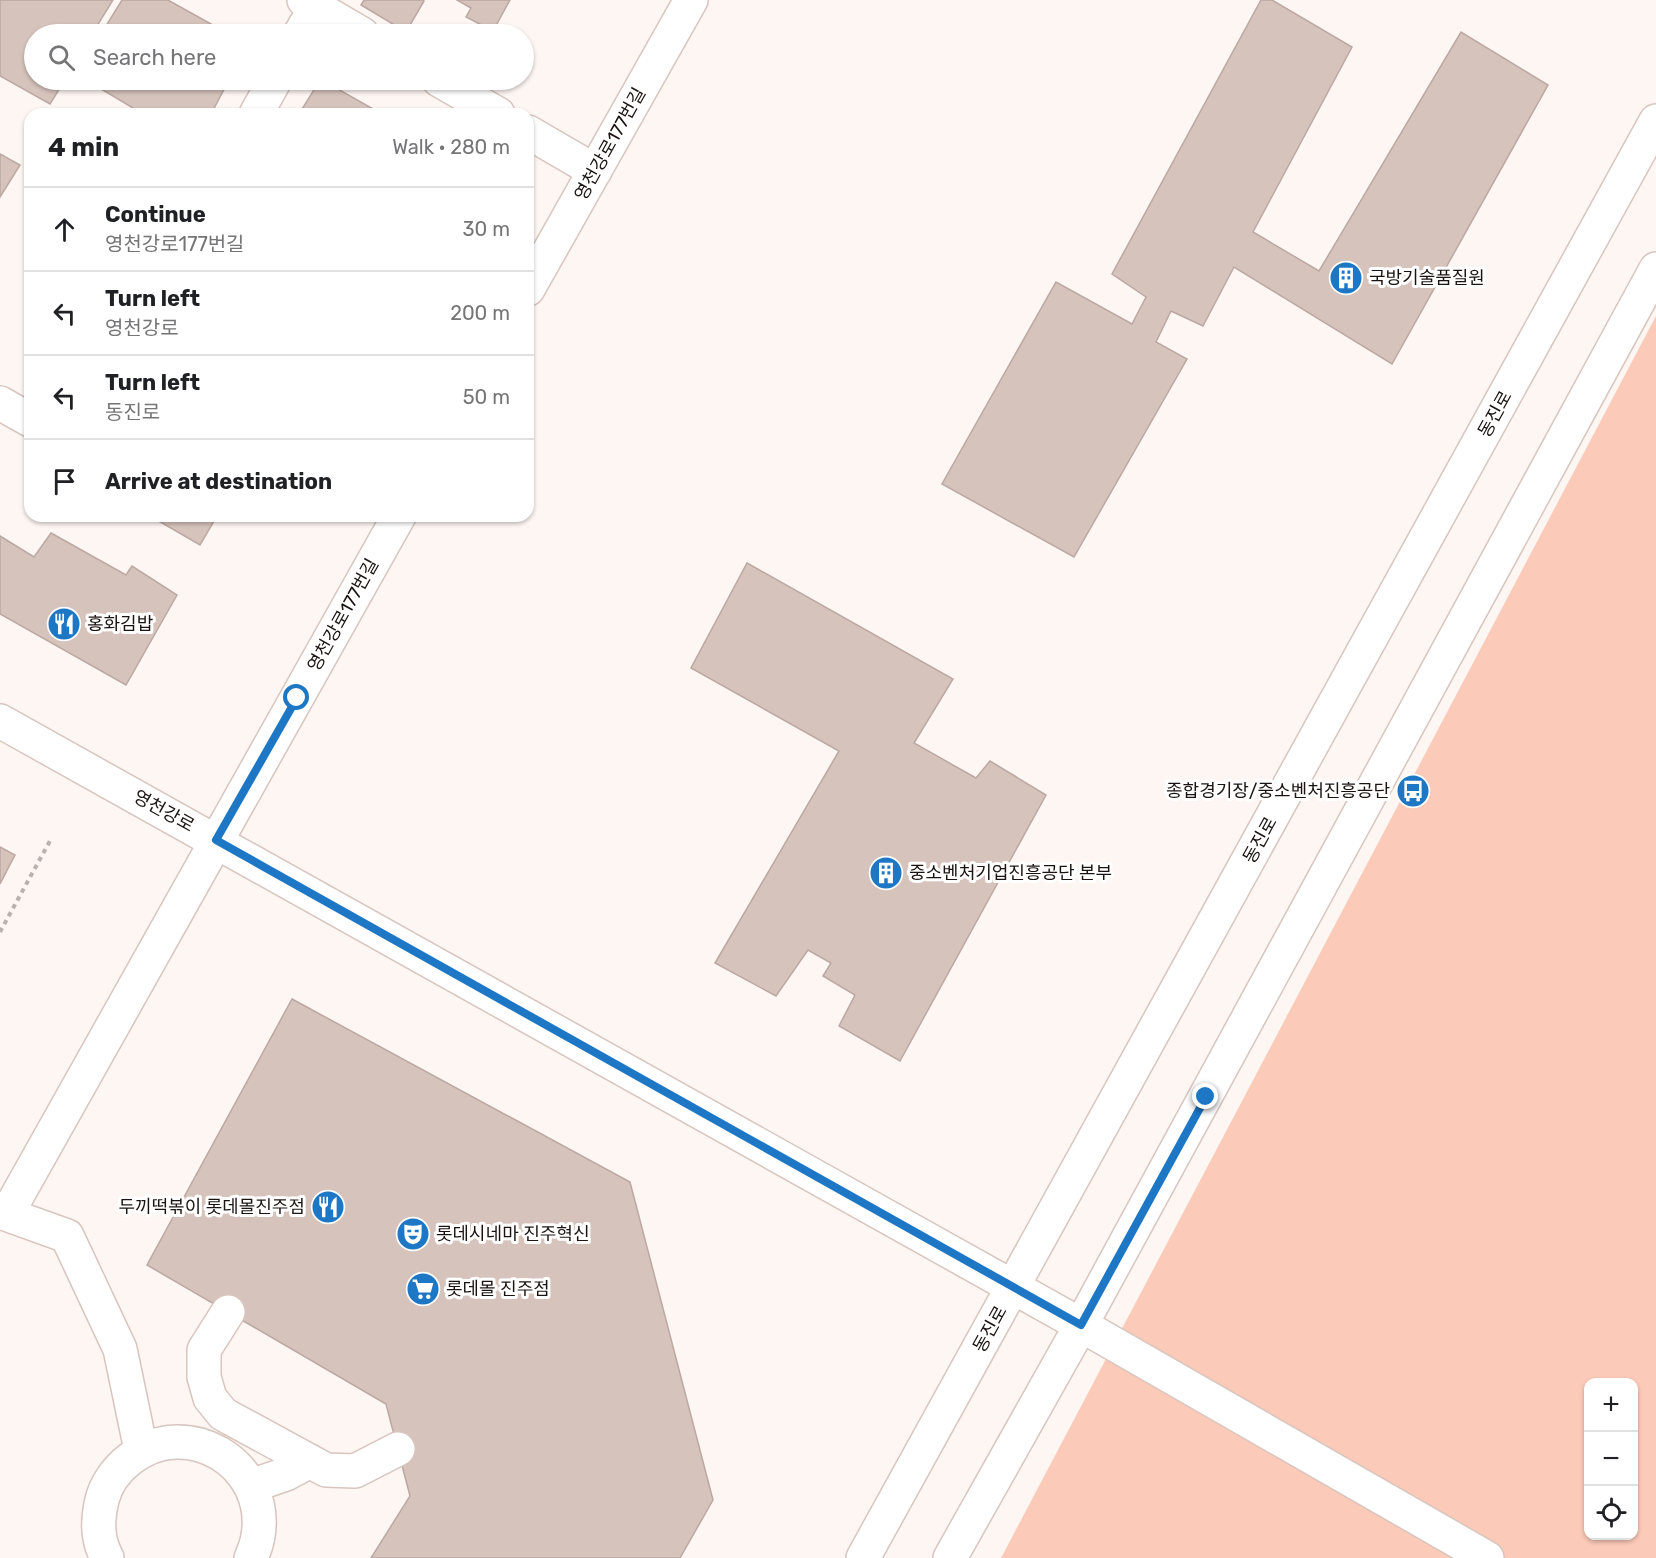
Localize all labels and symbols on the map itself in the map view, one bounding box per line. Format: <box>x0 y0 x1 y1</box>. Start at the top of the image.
street label: 영천강로177번길 <box>570 84 650 204</box>
building icon: 국방기술품질원 <box>1328 260 1364 296</box>
place label: 국방기술품질원 <box>1369 267 1485 289</box>
street label: 동진로 <box>1473 387 1517 441</box>
street label: 영천강로177번길 <box>303 555 383 675</box>
restaurant icon: 홍화김밥 <box>46 606 82 642</box>
place label: 홍화김밥 <box>87 613 153 635</box>
route start <box>283 684 309 710</box>
bus stop icon: 종합경기장/중소벤처진흥공단 <box>1395 773 1431 809</box>
place label: 종합경기장/중소벤처진흥공단 <box>1166 780 1390 802</box>
street label: 영천강로 <box>130 785 198 837</box>
street label: 동진로 <box>1238 813 1282 867</box>
building icon: 중소벤처기업진흥공단 본부 <box>868 855 904 891</box>
place label: 중소벤처기업진흥공단 본부 <box>909 862 1112 884</box>
route end <box>1192 1083 1218 1109</box>
restaurant icon: 두끼떡볶이 롯데몰진주점 <box>310 1189 346 1225</box>
place label: 두끼떡볶이 롯데몰진주점 <box>118 1196 305 1218</box>
theatre icon: 롯데시네마 진주혁신 <box>395 1216 431 1252</box>
place label: 롯데시네마 진주혁신 <box>436 1223 589 1245</box>
supermarket icon: 롯데몰 진주점 <box>405 1271 441 1307</box>
place label: 롯데몰 진주점 <box>446 1278 550 1300</box>
street label: 동진로 <box>968 1302 1012 1356</box>

